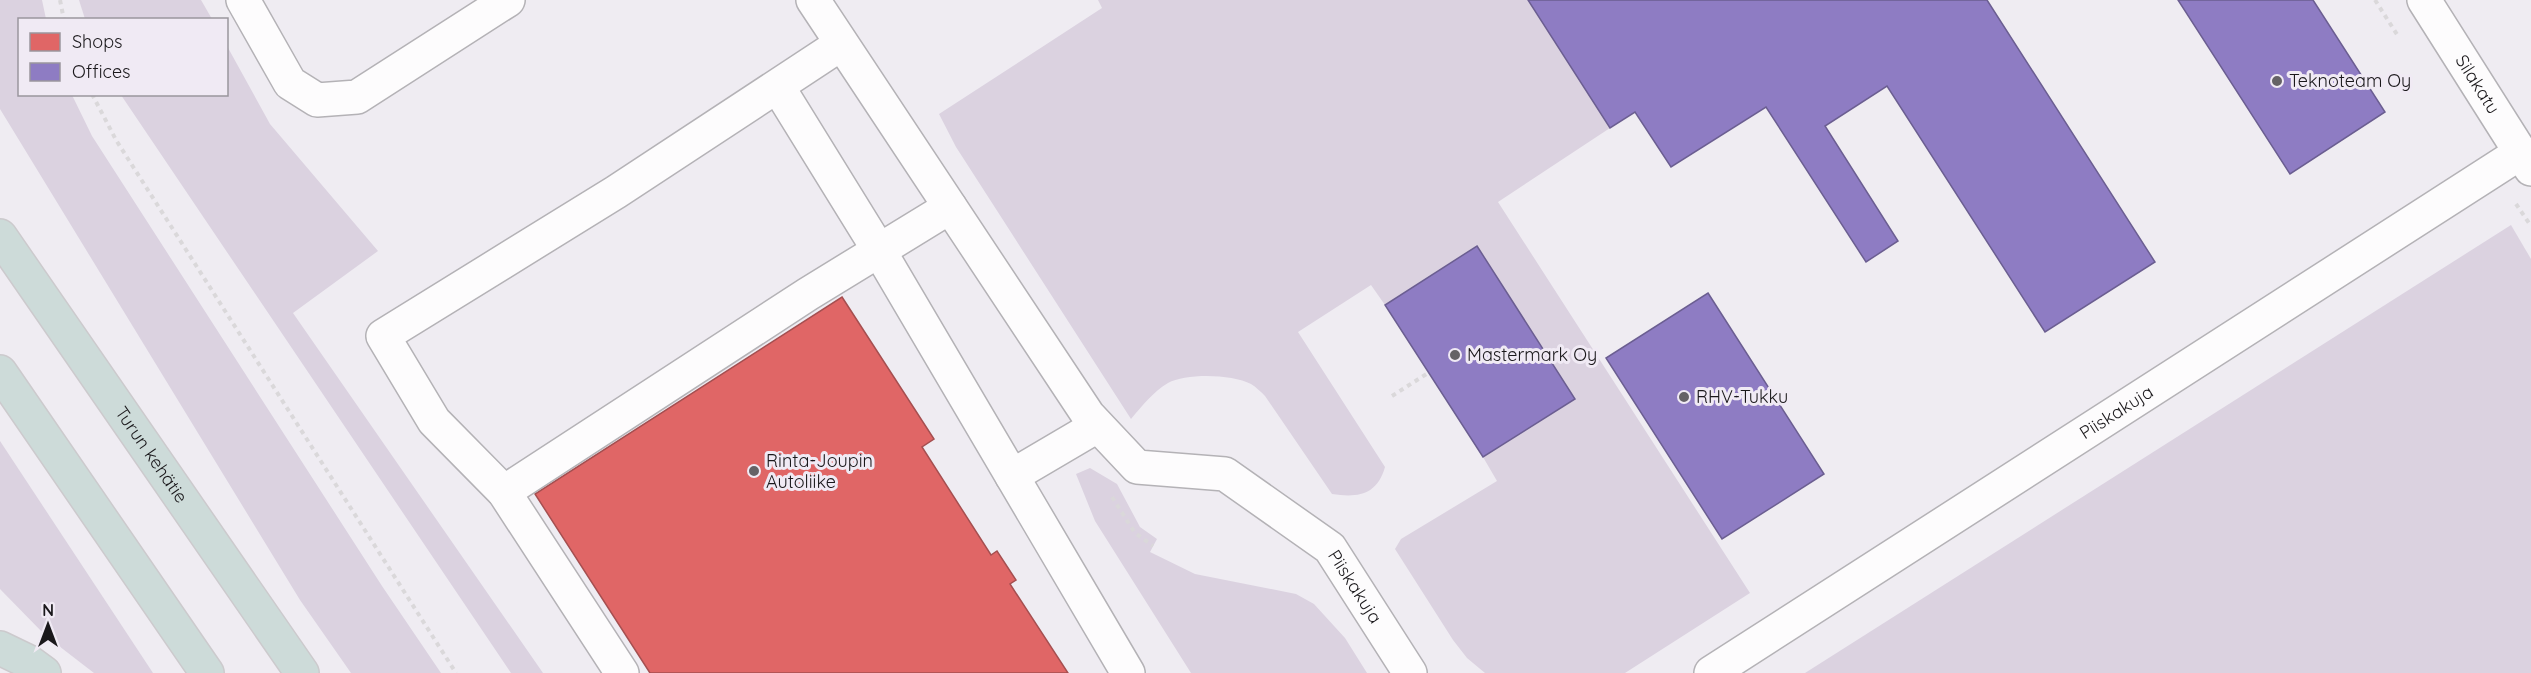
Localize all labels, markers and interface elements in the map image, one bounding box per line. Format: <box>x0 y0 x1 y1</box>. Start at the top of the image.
legend <box>18 18 228 96</box>
text: Shops <box>72 30 123 53</box>
street label: Silakatu <box>2451 50 2505 118</box>
text: Offices <box>72 60 131 83</box>
place label: Teknoteam Oy <box>2289 69 2411 92</box>
marker: Teknoteam Oy <box>2270 74 2284 88</box>
place label: Mastermark Oy <box>1467 343 1597 366</box>
marker: Mastermark Oy <box>1448 348 1462 362</box>
street label: Piiskakuja <box>2075 380 2157 444</box>
place label: RHV-Tukku <box>1696 385 1788 408</box>
marker: RHV-Tukku <box>1677 390 1691 404</box>
street label: Turun kehätie <box>110 402 193 507</box>
place label: Rinta-Joupin Autoliike <box>766 449 873 493</box>
marker: Rinta-Joupin Autoliike <box>747 464 761 478</box>
street label: Piiskakuja <box>1323 545 1387 628</box>
north arrow <box>18 595 78 655</box>
text: N <box>42 600 54 620</box>

